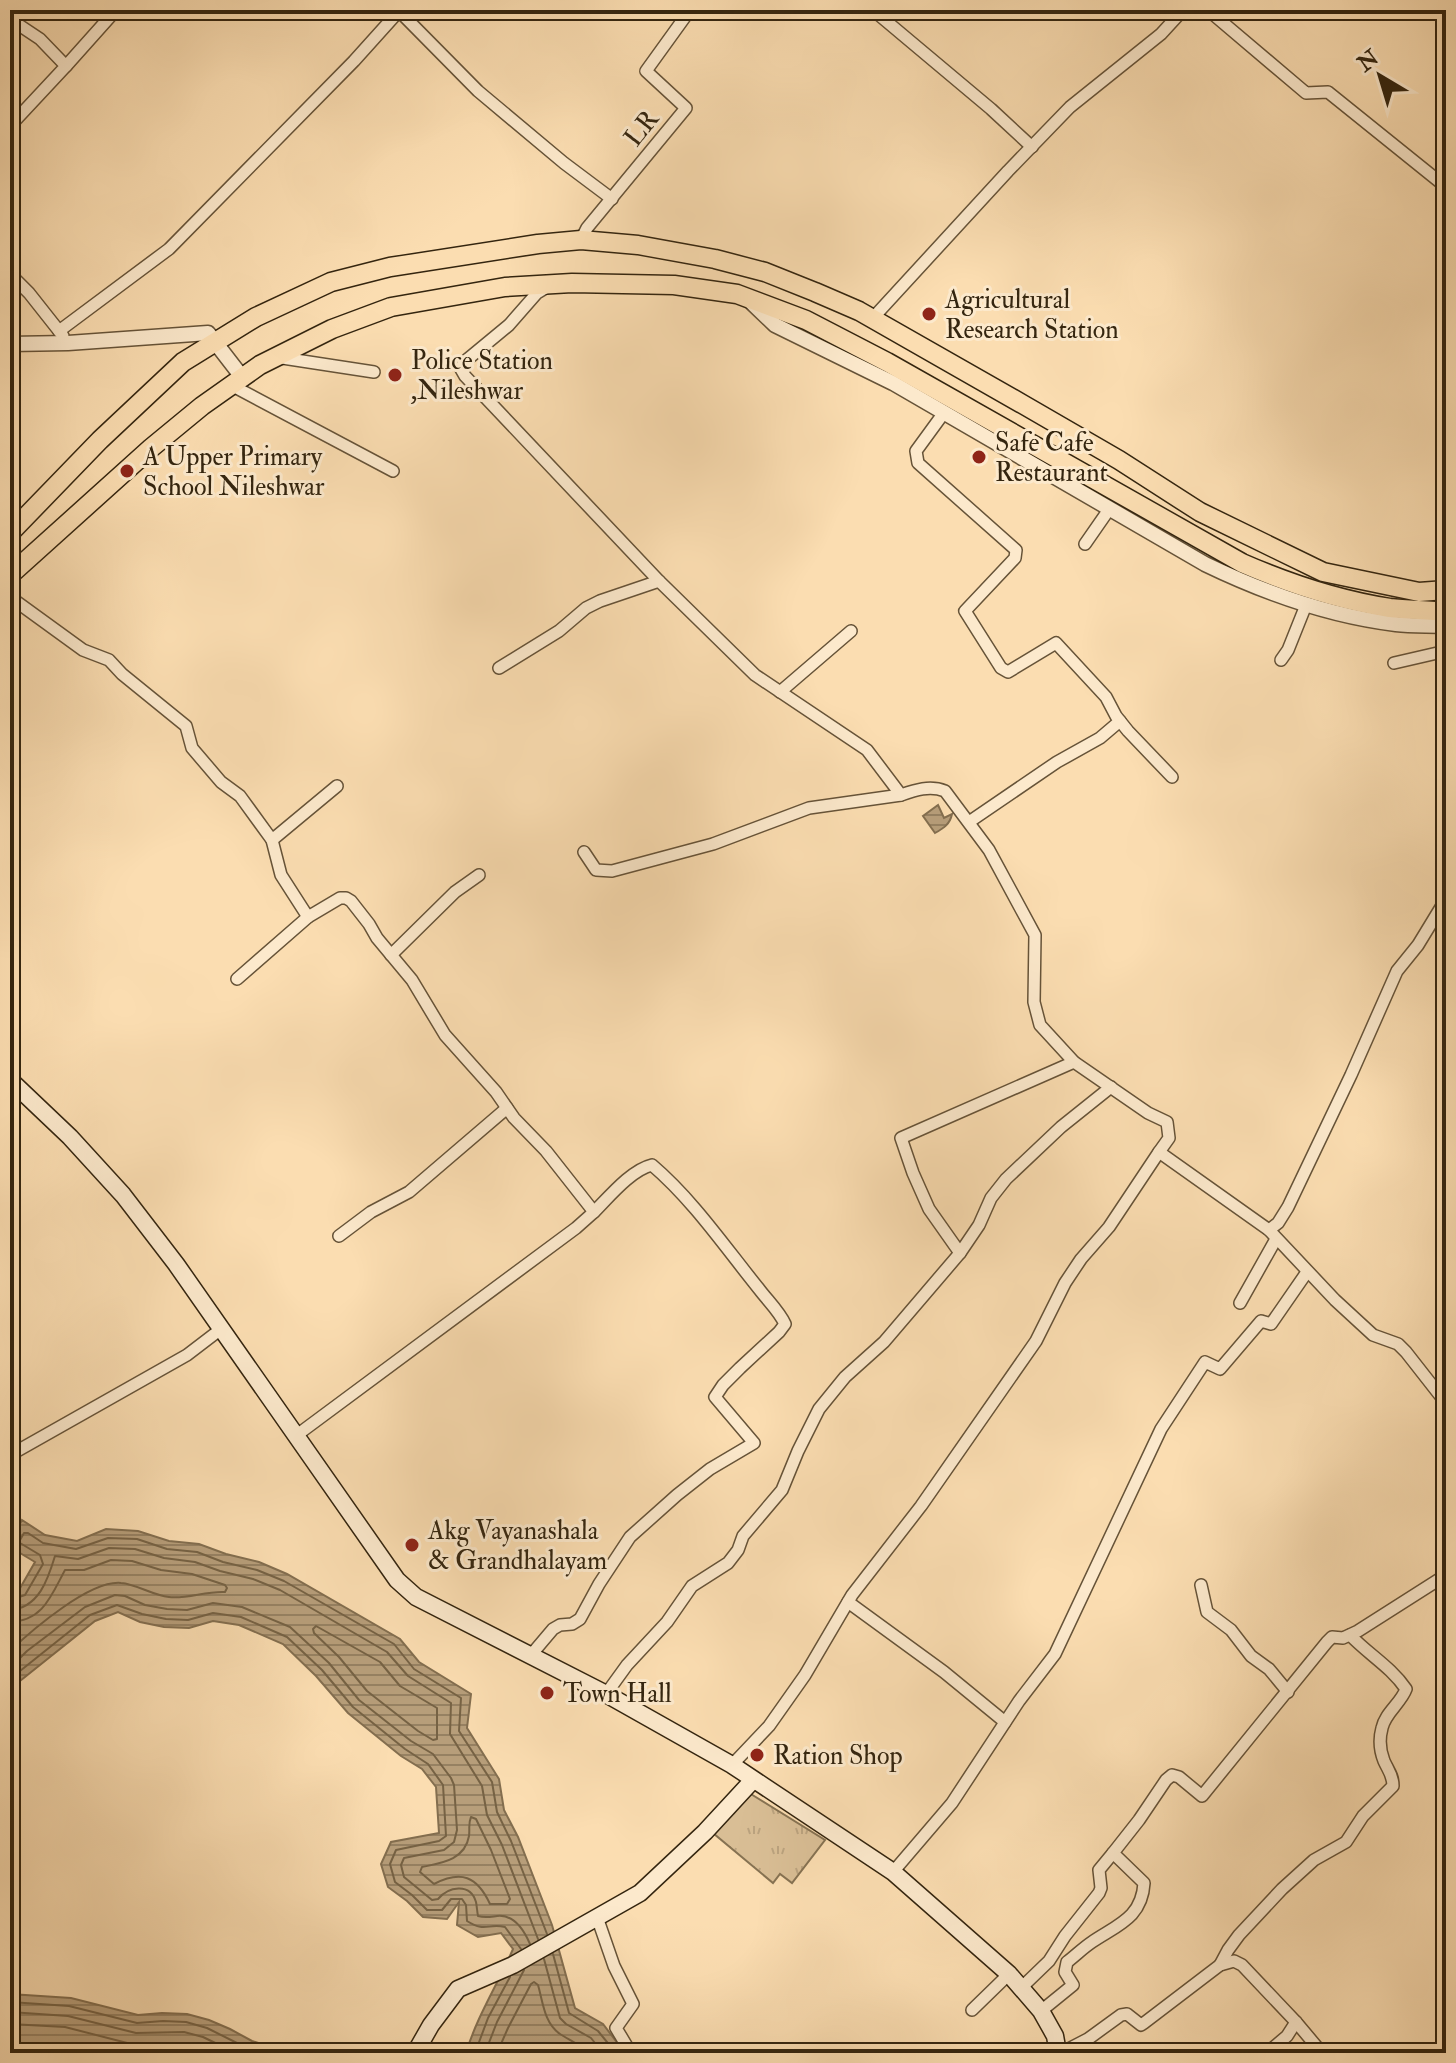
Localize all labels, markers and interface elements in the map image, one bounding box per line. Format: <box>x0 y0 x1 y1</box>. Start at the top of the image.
north arrow <box>1340 36 1420 116</box>
text: N <box>1351 44 1385 79</box>
street label: LR <box>618 103 667 153</box>
place label: Agricultural Research Station <box>944 284 1119 346</box>
marker: Agricultural Research Station <box>920 305 938 323</box>
place label: Police Station ,Nileshwar <box>410 345 553 407</box>
marker: Police Station ,Nileshwar <box>386 366 404 384</box>
place label: Safe Cafe Restaurant <box>995 427 1108 489</box>
place label: A Upper Primary School Nileshwar <box>142 441 325 503</box>
marker: Safe Cafe Restaurant <box>970 448 988 466</box>
marker: A Upper Primary School Nileshwar <box>118 462 136 480</box>
place label: Akg Vayanashala & Grandhalayam <box>427 1515 607 1577</box>
marker: Akg Vayanashala & Grandhalayam <box>403 1536 421 1554</box>
place label: Town Hall <box>563 1678 672 1710</box>
marker: Town Hall <box>538 1684 556 1702</box>
place label: Ration Shop <box>773 1740 903 1773</box>
marker: Ration Shop <box>748 1746 766 1764</box>

